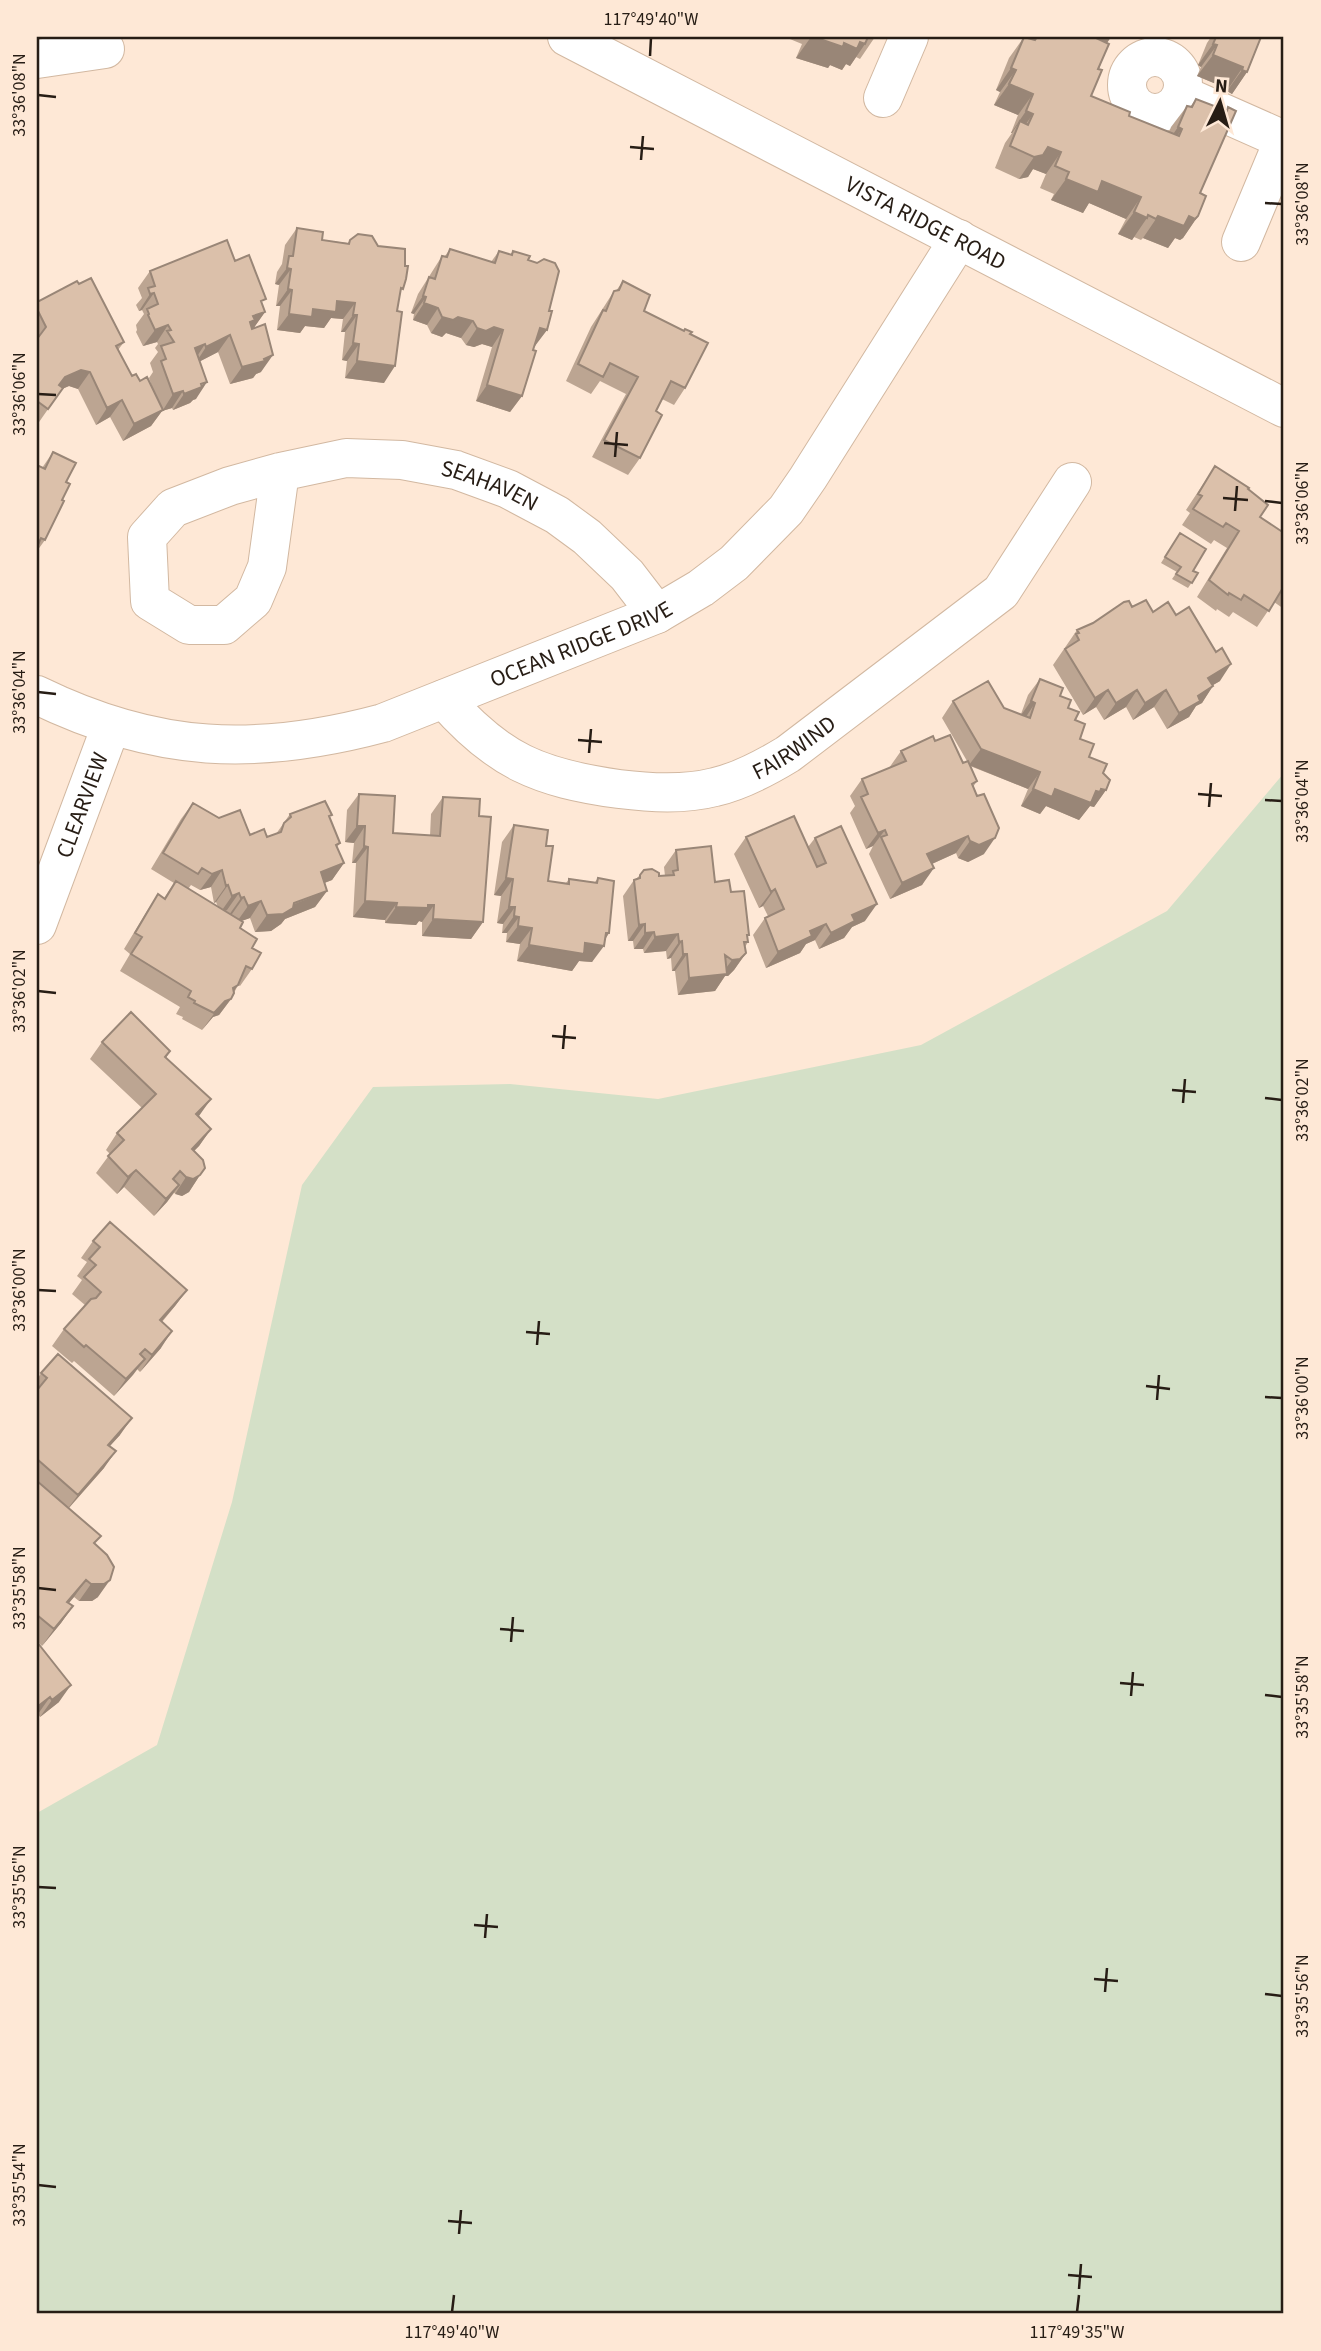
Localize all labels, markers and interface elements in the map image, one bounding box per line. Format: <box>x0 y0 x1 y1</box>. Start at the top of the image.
text: 117°49'40"W <box>604 7 698 32</box>
text: 33°36'08"N <box>7 53 32 137</box>
north arrow <box>1184 66 1254 136</box>
text: N <box>1214 73 1229 101</box>
text: 33°36'08"N <box>1290 162 1315 246</box>
street label: VISTA RIDGE ROAD <box>839 167 1012 278</box>
text: 33°36'06"N <box>7 352 32 436</box>
street label: SEAHAVEN <box>438 451 545 519</box>
text: 33°36'06"N <box>1290 461 1315 545</box>
street label: OCEAN RIDGE DRIVE <box>485 592 679 695</box>
text: 33°36'04"N <box>7 650 32 734</box>
street label: FAIRWIND <box>746 707 843 788</box>
street label: CLEARVIEW <box>47 748 116 862</box>
text: 33°36'04"N <box>1290 759 1315 843</box>
text: 33°36'02"N <box>7 949 32 1033</box>
text: 33°36'02"N <box>1290 1058 1315 1142</box>
text: 33°36'00"N <box>7 1248 32 1332</box>
text: 33°36'00"N <box>1290 1356 1315 1440</box>
text: 33°35'58"N <box>7 1546 32 1630</box>
text: 33°35'58"N <box>1290 1655 1315 1739</box>
text: 33°35'56"N <box>7 1845 32 1929</box>
text: 33°35'56"N <box>1290 1954 1315 2038</box>
text: 33°35'54"N <box>7 2143 32 2227</box>
text: 117°49'40"W <box>405 2320 499 2345</box>
text: 117°49'35"W <box>1030 2320 1124 2345</box>

